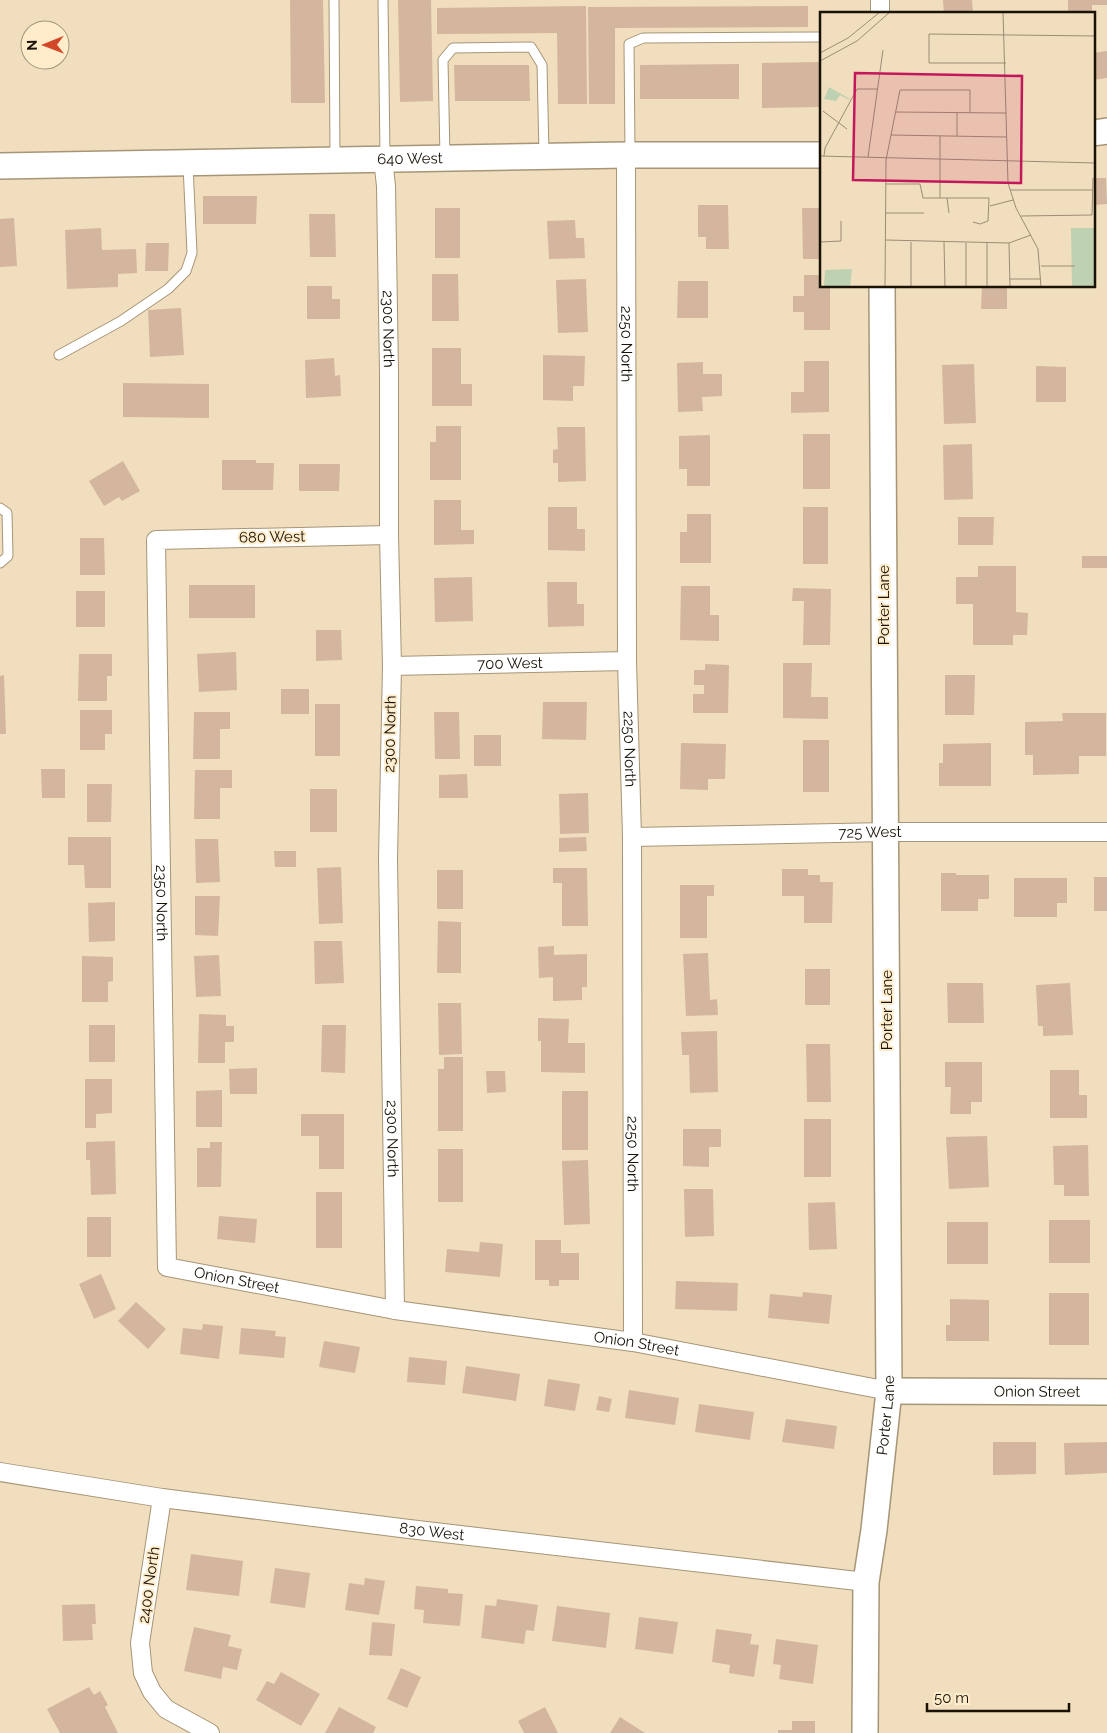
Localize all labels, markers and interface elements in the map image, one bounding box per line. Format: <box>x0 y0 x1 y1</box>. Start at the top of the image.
inset map <box>820 12 1094 288</box>
north arrow <box>20 20 70 70</box>
text: N <box>24 40 40 51</box>
street label: 640 West <box>377 149 443 168</box>
street label: 2300 North <box>379 290 398 368</box>
street label: 2250 North <box>617 306 635 382</box>
street label: 680 West <box>239 527 305 547</box>
street label: Porter Lane <box>875 565 893 645</box>
street label: 700 West <box>477 654 543 673</box>
street label: 2300 North <box>380 695 400 773</box>
street label: 2250 North <box>619 711 640 787</box>
street label: 725 West <box>838 823 902 842</box>
street label: 2350 North <box>152 865 171 941</box>
street label: Porter Lane <box>878 970 896 1050</box>
street label: 2300 North <box>383 1100 402 1178</box>
street label: 2250 North <box>624 1116 642 1192</box>
street label: Onion Street <box>193 1263 281 1297</box>
street label: Onion Street <box>593 1328 681 1360</box>
street label: Porter Lane <box>873 1375 898 1456</box>
street label: Onion Street <box>994 1382 1080 1401</box>
street label: 830 West <box>398 1519 465 1544</box>
street label: 2400 North <box>135 1545 163 1625</box>
scale bar <box>927 1680 1070 1712</box>
text: 50 m <box>934 1689 969 1707</box>

